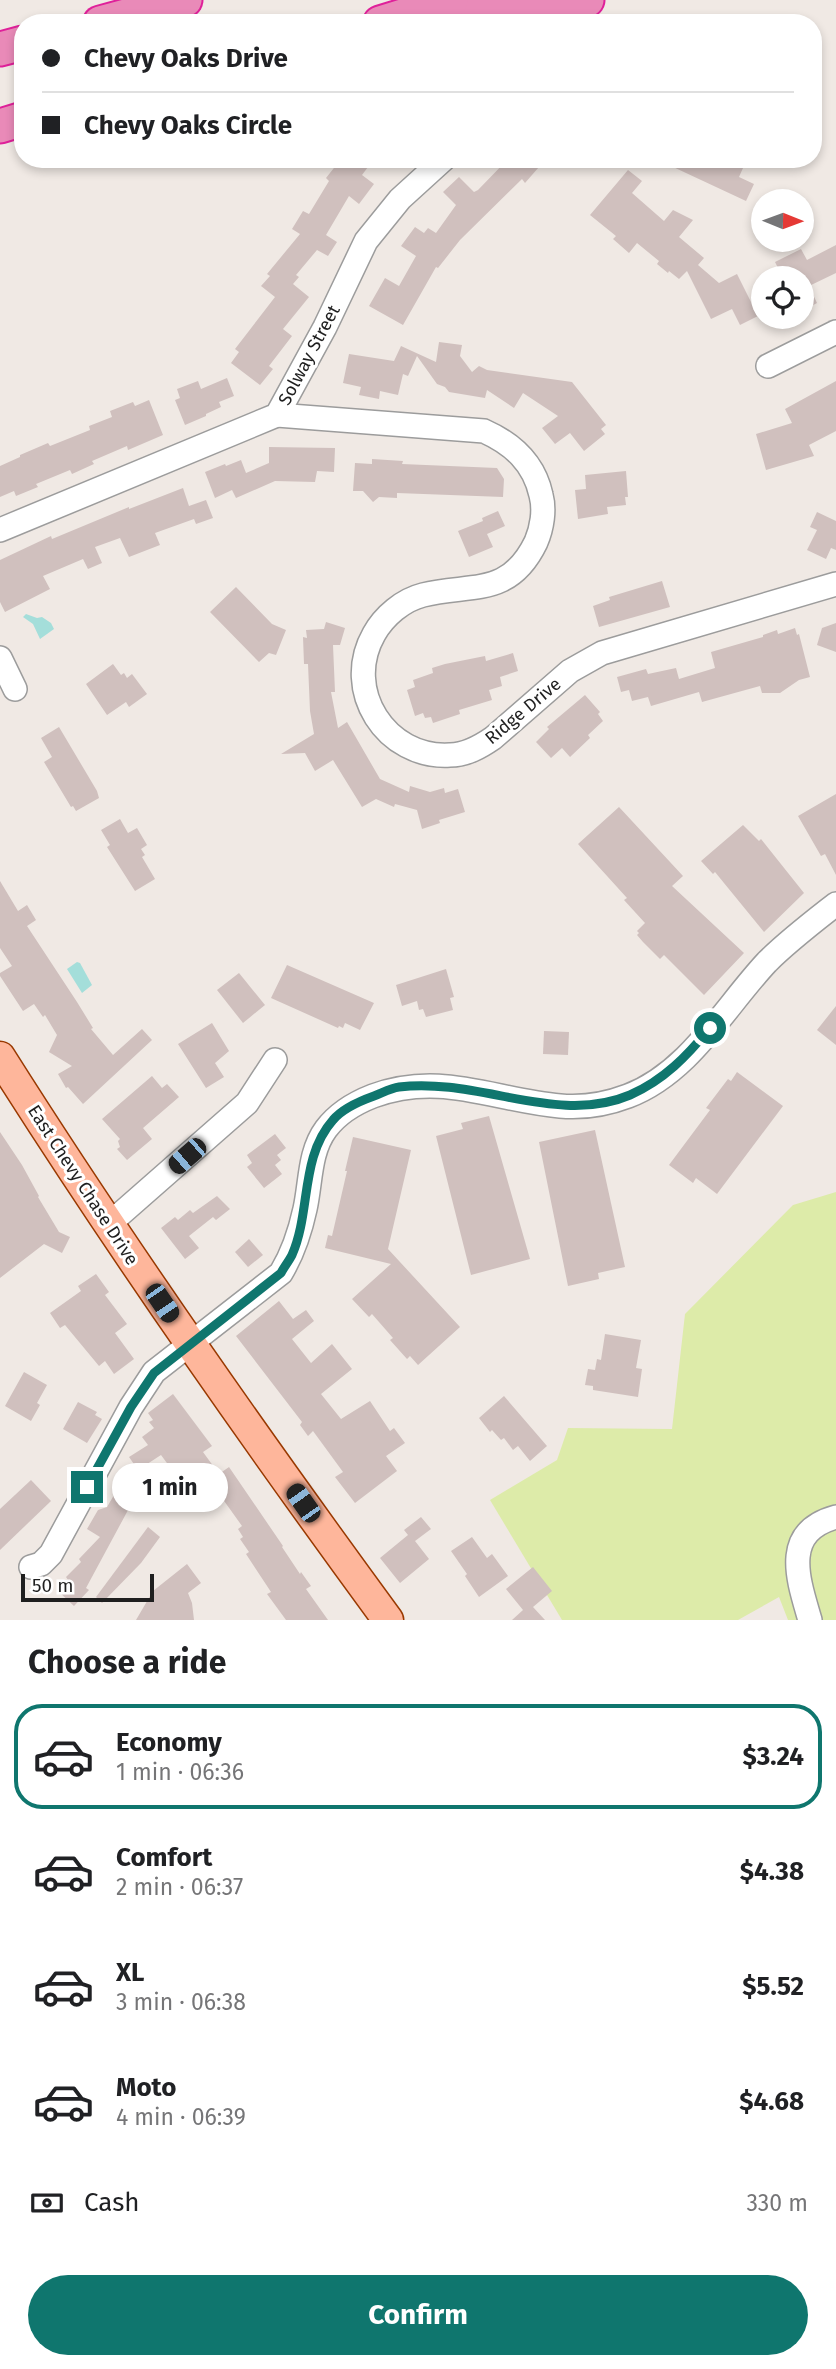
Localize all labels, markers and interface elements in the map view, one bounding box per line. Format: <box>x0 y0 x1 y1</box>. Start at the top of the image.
text: Chevy Oaks Drive <box>84 43 288 74</box>
text: Chevy Oaks Circle <box>84 110 292 141</box>
north arrow <box>751 189 814 252</box>
map controls <box>751 189 814 329</box>
button: locate <box>751 266 814 329</box>
street label: Solway Street <box>273 301 345 409</box>
street label: Ridge Drive <box>480 673 566 749</box>
route start <box>694 1012 726 1044</box>
street label: East Chevy Chase Drive <box>23 1101 143 1269</box>
car <box>165 1134 210 1178</box>
car <box>142 1280 183 1326</box>
callout: 1 min <box>112 1462 227 1512</box>
route end <box>71 1471 103 1503</box>
text: 1 min <box>142 1473 198 1501</box>
car <box>283 1480 324 1526</box>
scale bar <box>21 1571 154 1603</box>
text: 50 m <box>32 1574 73 1597</box>
text: Choose a ride <box>28 1643 226 1681</box>
icon: car <box>32 1725 95 1788</box>
text: Economy <box>116 1727 222 1758</box>
text: $3.24 <box>743 1741 804 1772</box>
text: 1 min · 06:36 <box>116 1758 244 1786</box>
icon: car <box>32 1840 95 1903</box>
text: Comfort <box>116 1842 212 1873</box>
text: $4.38 <box>740 1856 804 1887</box>
text: 2 min · 06:37 <box>116 1873 243 1901</box>
icon: car <box>32 1955 95 2018</box>
text: XL <box>116 1957 144 1988</box>
text: $5.52 <box>742 1971 804 2002</box>
text: 3 min · 06:38 <box>116 1988 246 2016</box>
icon: car <box>32 2070 95 2133</box>
text: Moto <box>116 2072 176 2103</box>
text: $4.68 <box>739 2086 804 2117</box>
text: 4 min · 06:39 <box>116 2103 246 2131</box>
icon: cash <box>28 2184 66 2222</box>
text: Cash <box>84 2187 140 2218</box>
text: 330 m <box>746 2189 808 2217</box>
button: Confirm <box>28 2275 808 2355</box>

